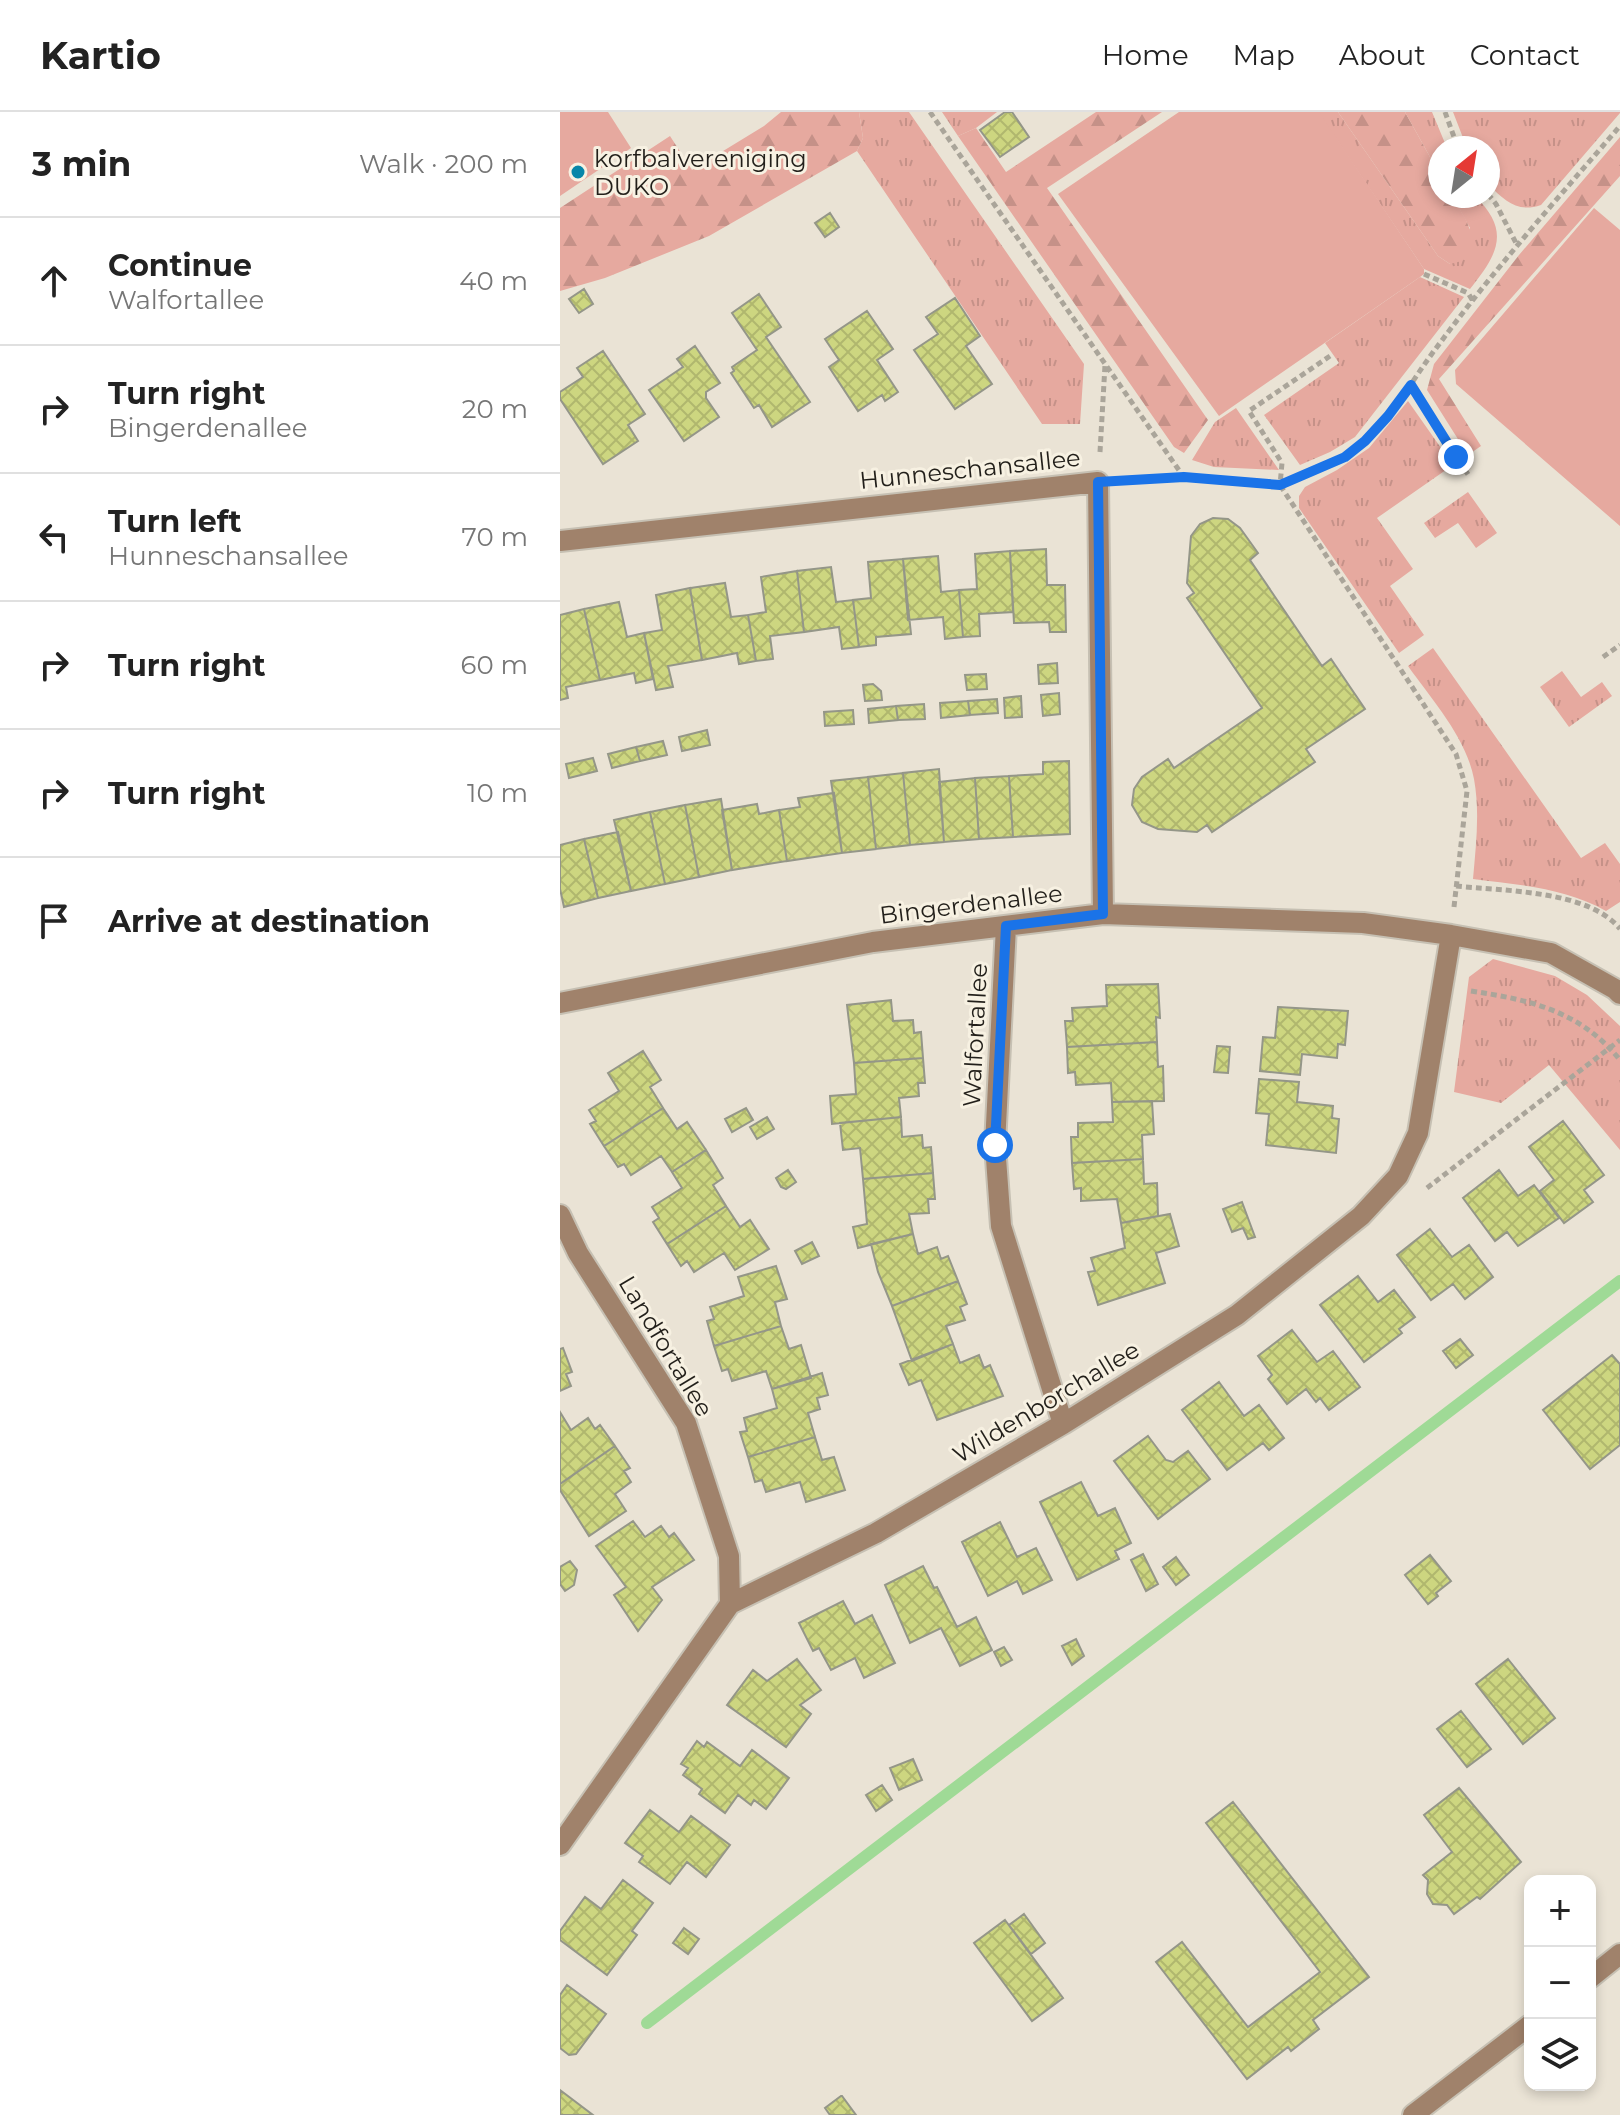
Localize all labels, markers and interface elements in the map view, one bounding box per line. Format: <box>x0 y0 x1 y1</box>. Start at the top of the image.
text: Kartio <box>40 32 161 79</box>
text: Home <box>1102 38 1189 72</box>
text: Map <box>1233 38 1295 72</box>
text: About <box>1339 38 1426 72</box>
text: Contact <box>1470 38 1580 72</box>
north arrow <box>1428 136 1500 208</box>
text: 3 min <box>32 143 131 185</box>
place label: korfbalvereniging DUKO <box>594 144 807 201</box>
text: Walk · 200 m <box>359 148 528 180</box>
marker: korfbalvereniging DUKO <box>569 163 587 181</box>
text: Continue <box>108 247 252 284</box>
icon: ahead <box>32 259 76 303</box>
text: 40 m <box>459 265 528 297</box>
text: Walfortallee <box>108 284 264 316</box>
text: Turn right <box>108 375 265 412</box>
icon: right <box>32 387 76 431</box>
text: 20 m <box>462 393 528 425</box>
text: Bingerdenallee <box>108 412 307 444</box>
route end <box>1438 439 1474 475</box>
street label: Hunneschansallee <box>858 443 1082 495</box>
text: Turn left <box>108 503 241 540</box>
icon: left <box>32 515 76 559</box>
text: 70 m <box>462 521 528 553</box>
text: Hunneschansallee <box>108 540 349 572</box>
icon: right <box>32 643 76 687</box>
text: Turn right <box>108 647 265 684</box>
text: 60 m <box>461 649 528 681</box>
icon: right <box>32 771 76 815</box>
text: Turn right <box>108 775 265 812</box>
text: 10 m <box>467 777 528 809</box>
street label: Bingerdenallee <box>878 878 1064 930</box>
icon: arrive <box>32 899 76 943</box>
text: Arrive at destination <box>108 903 430 940</box>
street label: Walfortallee <box>957 962 993 1108</box>
route start <box>977 1127 1013 1163</box>
street label: Landfortallee <box>613 1270 719 1422</box>
street label: Wildenborchallee <box>947 1335 1145 1469</box>
map controls <box>1524 1875 1596 2091</box>
button: + <box>1524 1875 1596 1947</box>
button: − <box>1524 1947 1596 2019</box>
button: layers <box>1524 2019 1596 2091</box>

